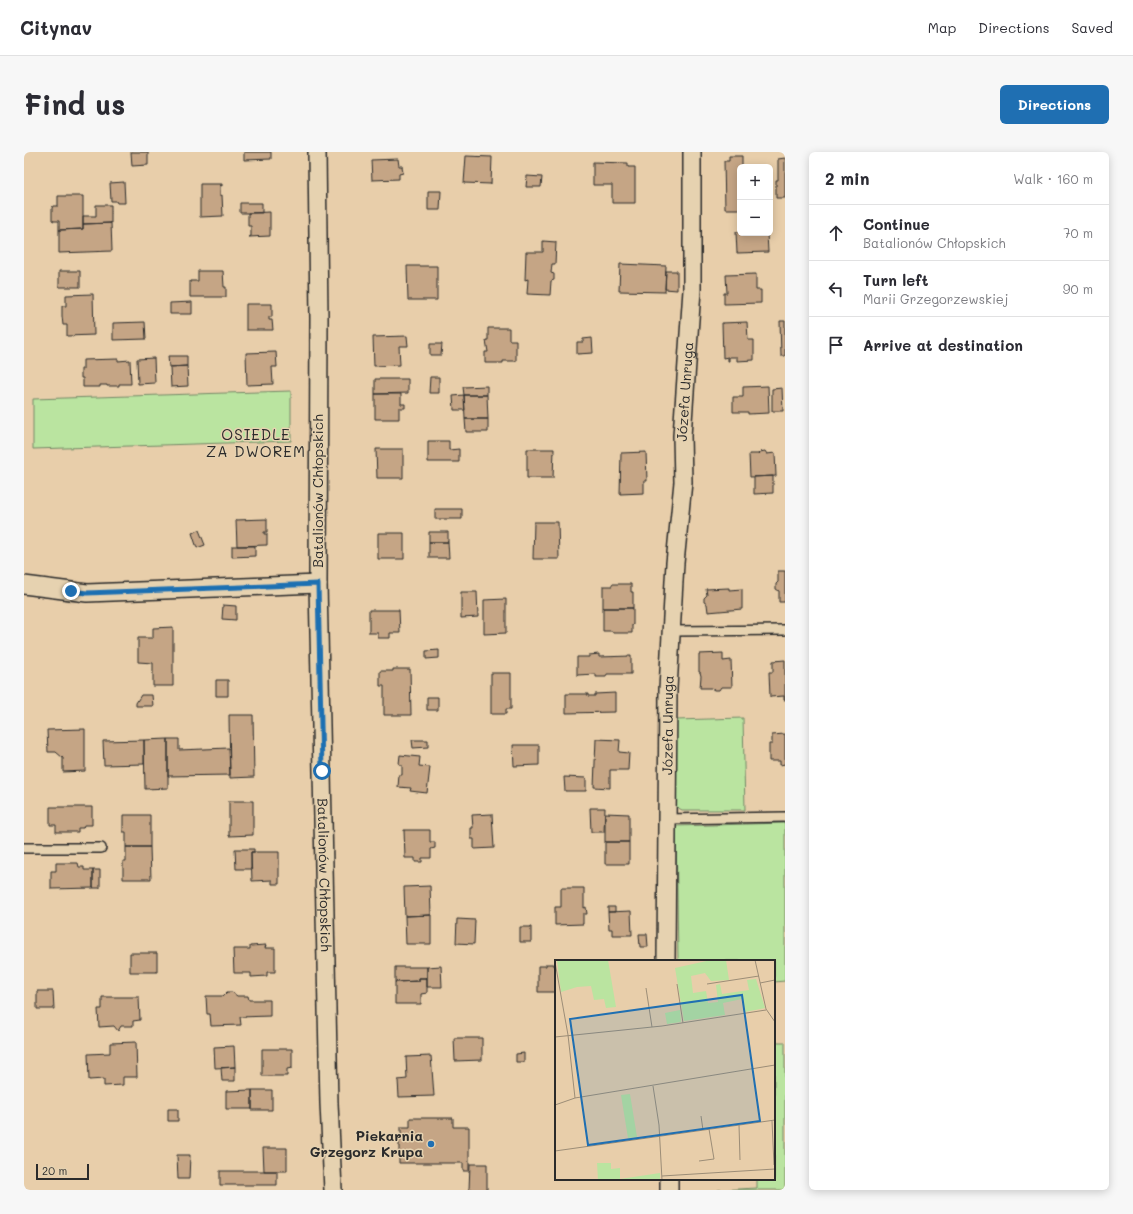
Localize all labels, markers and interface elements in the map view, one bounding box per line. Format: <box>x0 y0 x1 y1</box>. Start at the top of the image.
text: Citynav <box>20 15 92 40</box>
text: Map <box>928 18 956 37</box>
text: Directions <box>978 18 1049 37</box>
text: Saved <box>1071 18 1113 37</box>
button: Directions <box>1000 85 1109 124</box>
text: Find us <box>24 86 125 122</box>
map controls <box>737 164 773 236</box>
button: + <box>737 164 773 200</box>
text: 2 min <box>825 167 870 189</box>
text: Walk · 160 m <box>1013 170 1093 187</box>
button: − <box>737 200 773 236</box>
text: Continue <box>863 214 930 234</box>
icon: ahead <box>825 222 847 244</box>
text: 70 m <box>1063 224 1093 241</box>
text: Batalionów Chłopskich <box>863 234 1006 251</box>
text: Turn left <box>863 270 928 290</box>
icon: left <box>825 278 847 300</box>
text: 90 m <box>1063 280 1093 297</box>
text: Marii Grzegorzewskiej <box>863 290 1008 307</box>
icon: arrive <box>825 334 847 356</box>
text: Arrive at destination <box>863 335 1023 355</box>
street label: Józefa Unruga <box>672 341 697 442</box>
street label: Batalionów Chłopskich <box>308 414 327 568</box>
district label: OSIEDLE ZA DWOREM <box>206 424 306 461</box>
route end <box>62 582 80 600</box>
street label: Józefa Unruga <box>657 675 678 775</box>
route start <box>313 762 331 780</box>
street label: Batalionów Chłopskich <box>314 798 336 952</box>
inset map <box>555 960 775 1180</box>
place label: Piekarnia Grzegorz Krupa <box>310 1126 423 1161</box>
marker: Piekarnia Grzegorz Krupa <box>426 1139 436 1149</box>
scale bar <box>36 1162 89 1181</box>
text: 20 m <box>42 1163 67 1178</box>

